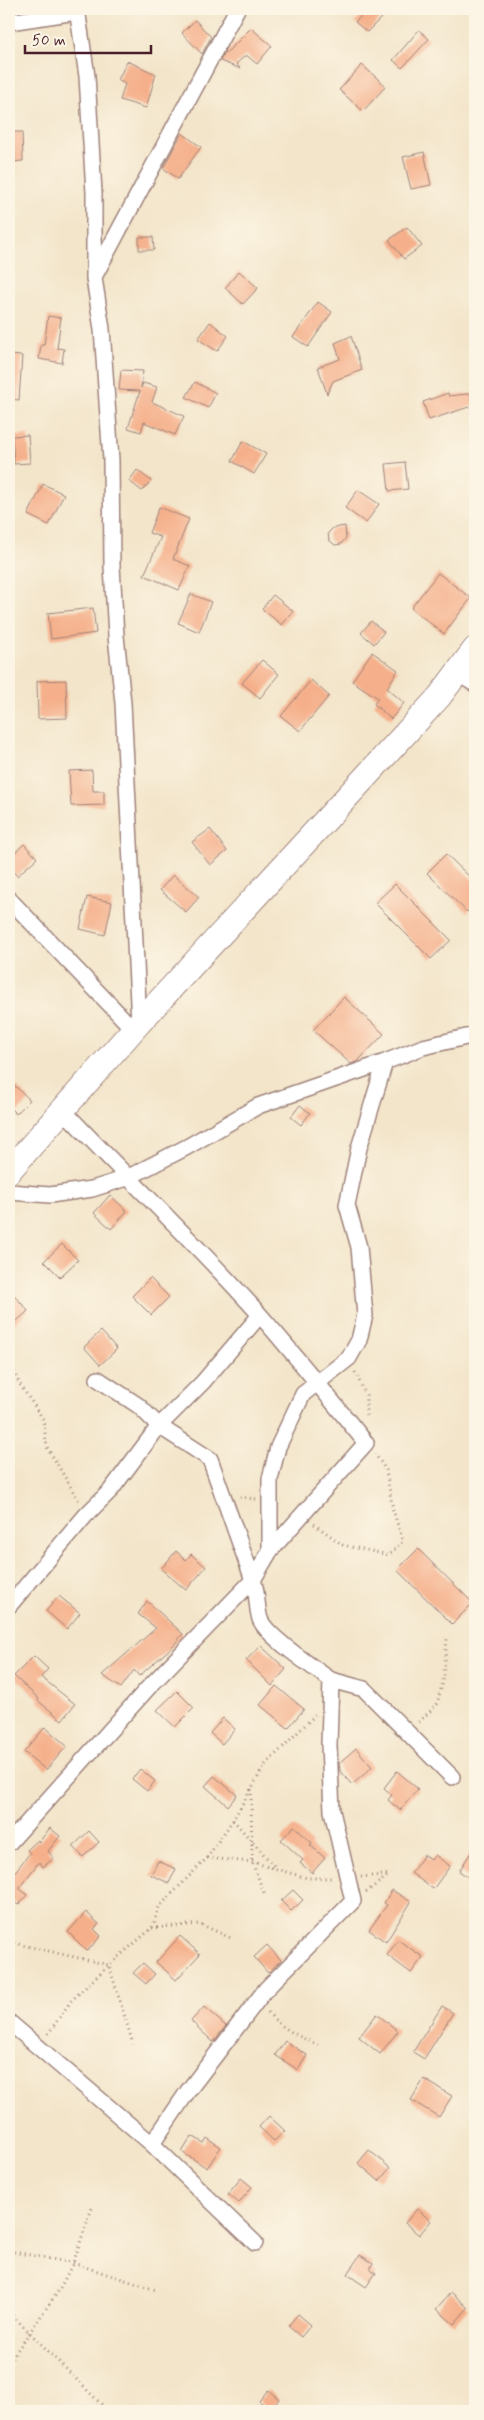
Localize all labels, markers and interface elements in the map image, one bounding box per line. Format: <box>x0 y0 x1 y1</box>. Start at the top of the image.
scale bar <box>25 22 151 54</box>
text: 50 m <box>32 31 66 51</box>

